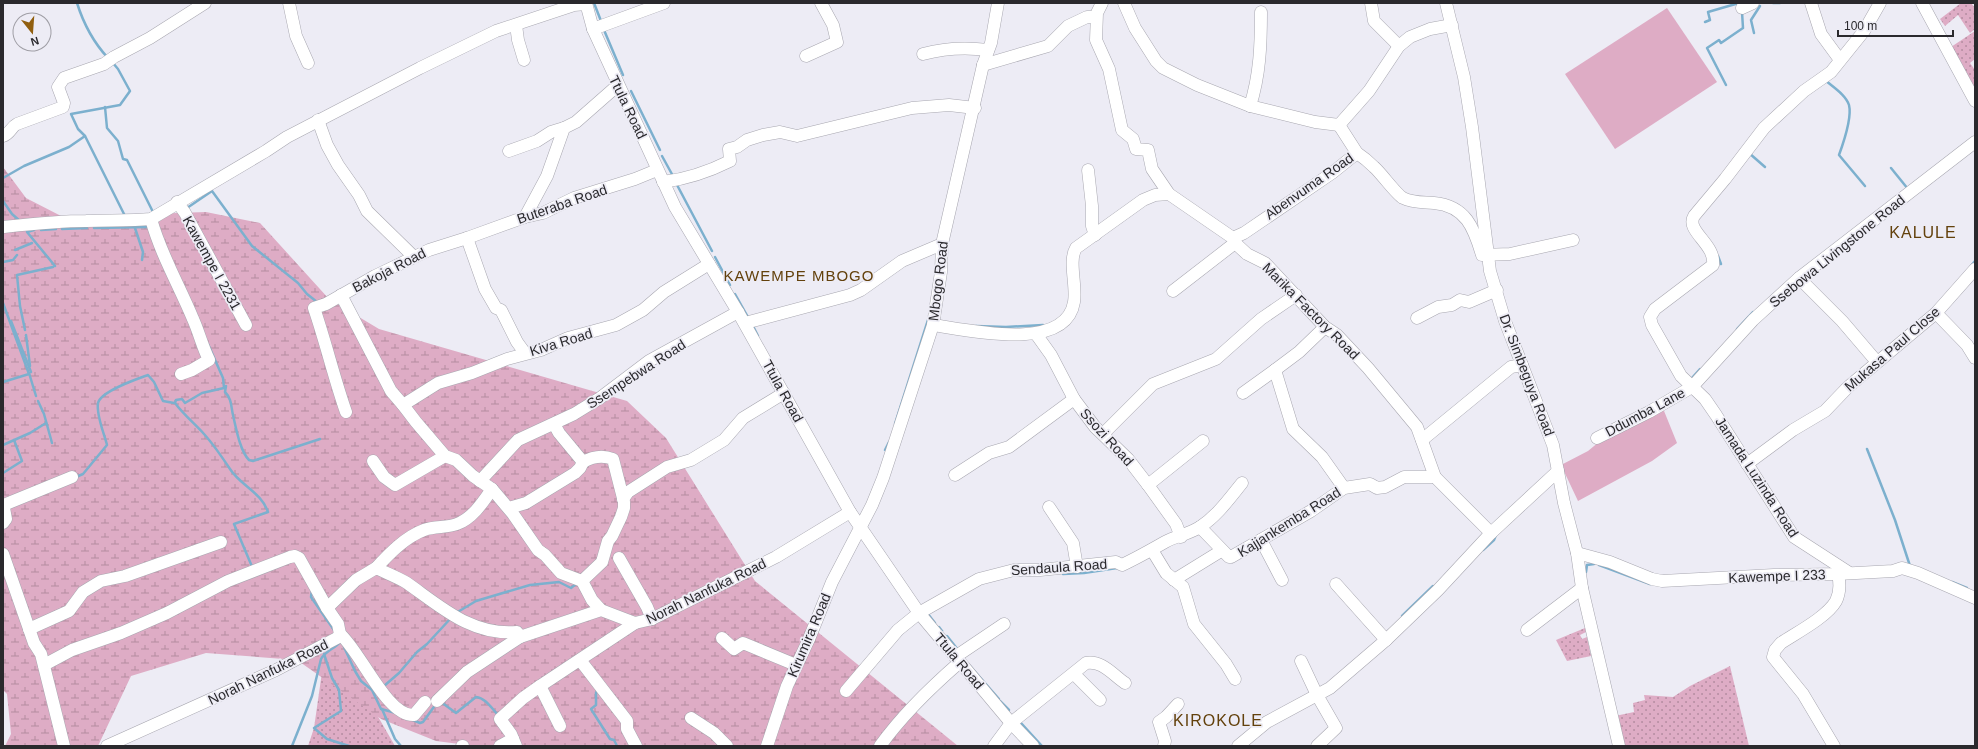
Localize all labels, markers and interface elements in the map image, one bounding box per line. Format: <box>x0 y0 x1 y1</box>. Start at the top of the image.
north arrow <box>12 12 52 52</box>
scale bar <box>1838 12 1953 38</box>
text: 100 m <box>1844 19 1877 33</box>
text: N <box>29 35 40 48</box>
street label: Ttula Road <box>606 73 650 141</box>
street label: Abenvuma Road <box>1262 150 1356 222</box>
street label: Buteraba Road <box>515 181 609 227</box>
street label: Ssebowa Livingstone Road <box>1766 191 1908 311</box>
street label: Kawempe I 2231 <box>180 213 245 313</box>
district label: KALULE <box>1889 224 1957 241</box>
street label: Mbogo Road <box>925 240 951 322</box>
street label: Bakoja Road <box>350 245 428 295</box>
street label: Marika Factory Road <box>1259 259 1363 363</box>
district label: KAWEMPE MBOGO <box>724 267 874 284</box>
street label: Mukasa Paul Close <box>1841 303 1943 395</box>
street label: Dr. Simbeguya Road <box>1496 312 1558 438</box>
street label: Kiva Road <box>528 325 594 359</box>
street label: Ssempebwa Road <box>584 336 688 412</box>
street label: Ttula Road <box>759 357 807 425</box>
street label: Ddumba Lane <box>1602 384 1688 440</box>
street label: Ssozi Road <box>1077 405 1137 469</box>
street label: Jamada Luzinda Road <box>1712 414 1802 540</box>
street label: Kajjankemba Road <box>1235 484 1343 560</box>
street label: Norah Nanfuka Road <box>643 555 769 627</box>
street label: Sendaula Road <box>1010 556 1108 578</box>
street label: Kawempe I 233 <box>1728 566 1826 586</box>
street label: Kirumira Road <box>784 591 834 679</box>
street label: Ttula Road <box>931 630 987 692</box>
street label: Norah Nanfuka Road <box>205 636 331 708</box>
district label: KIROKOLE <box>1173 712 1263 729</box>

